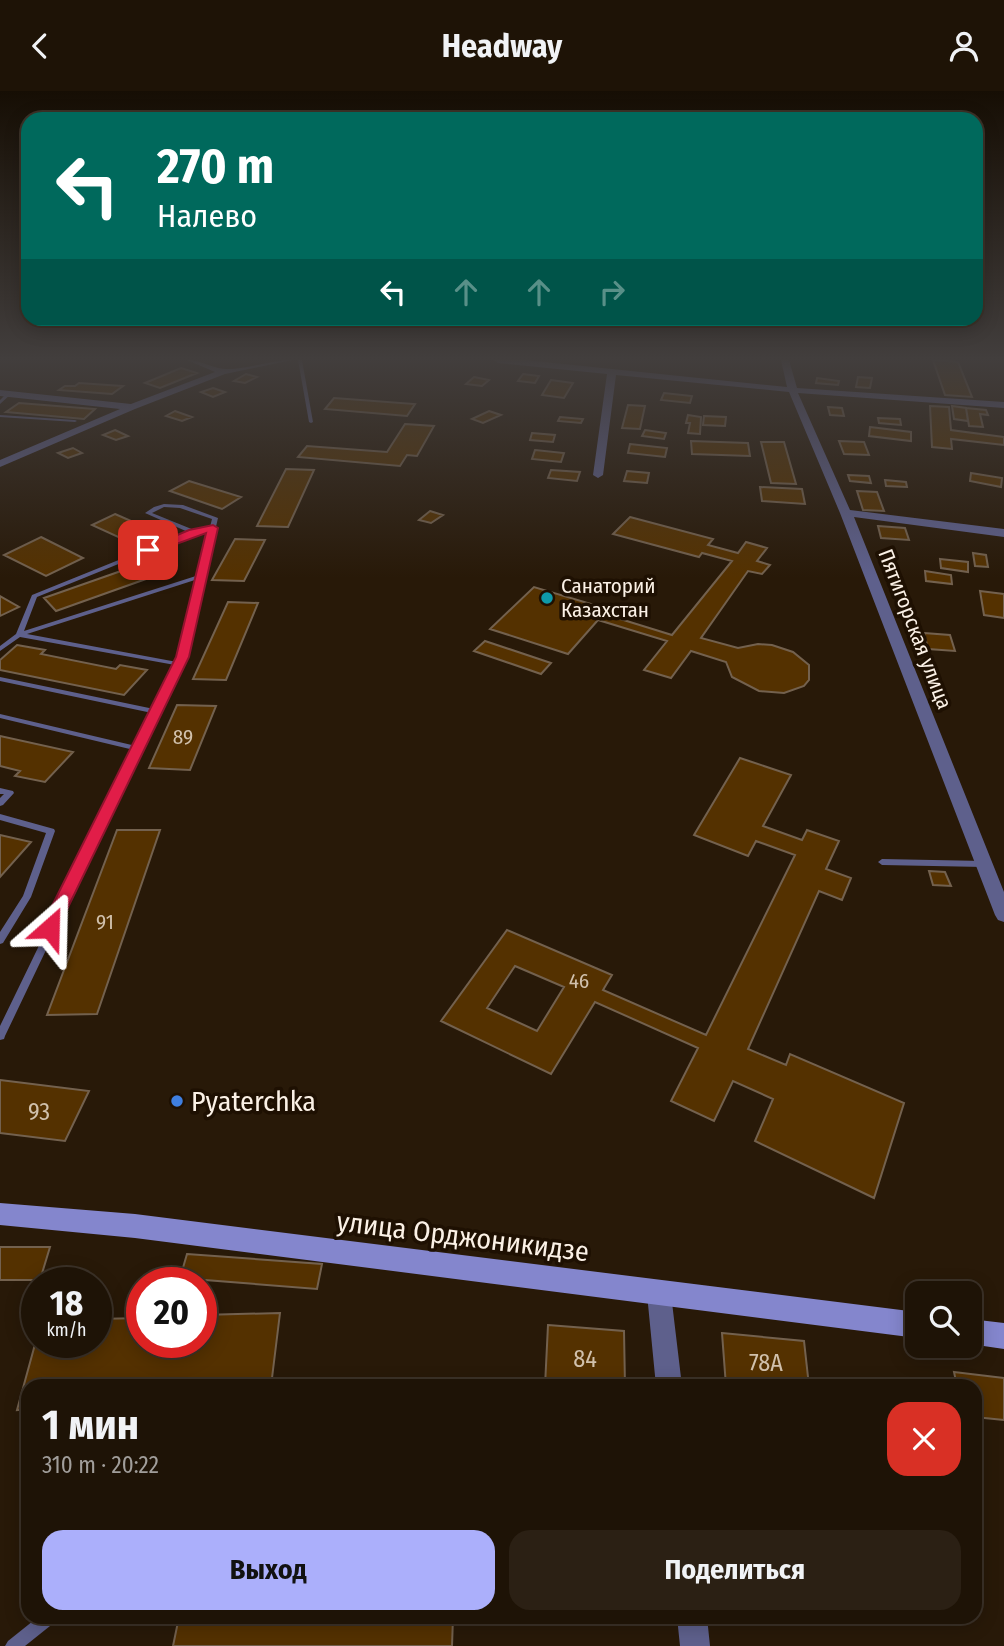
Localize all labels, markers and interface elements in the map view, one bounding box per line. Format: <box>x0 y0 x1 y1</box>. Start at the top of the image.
icon: back <box>21 27 59 65</box>
text: Headway <box>442 27 562 65</box>
icon: person <box>945 27 983 65</box>
text: 270 m <box>157 137 274 196</box>
icon: left <box>42 140 133 231</box>
text: Налево <box>157 197 257 235</box>
icon: left <box>374 273 412 311</box>
icon: ahead <box>447 273 485 311</box>
icon: ahead <box>520 273 558 311</box>
icon: right <box>593 273 631 311</box>
pin <box>118 520 178 580</box>
icon: arrive <box>129 531 167 569</box>
street label: Пятигорская улица <box>872 545 958 713</box>
place label: Санаторий Казахстан <box>561 573 656 623</box>
marker: Санаторий Казахстан <box>539 590 555 606</box>
house number: 89 <box>173 724 193 750</box>
position arrow <box>13 891 87 965</box>
house number: 91 <box>96 909 114 935</box>
house number: 46 <box>569 968 589 994</box>
place label: Pyaterchka <box>191 1085 316 1118</box>
marker: Pyaterchka <box>169 1093 185 1109</box>
house number: 93 <box>28 1098 50 1126</box>
street label: улица Орджоникидзе <box>335 1205 591 1268</box>
speed limit sign: 20 <box>126 1267 217 1358</box>
map controls <box>905 1281 982 1358</box>
button: search <box>905 1281 982 1358</box>
text: 18 <box>50 1282 83 1324</box>
text: km/h <box>46 1319 87 1341</box>
house number: 84 <box>573 1345 597 1373</box>
house number: 78А <box>749 1349 783 1377</box>
text: 1 мин <box>42 1400 139 1450</box>
button: close <box>887 1402 961 1476</box>
text: 310 m · 20:22 <box>42 1451 159 1479</box>
button: Выход <box>42 1530 495 1610</box>
button: Поделиться <box>509 1530 961 1610</box>

